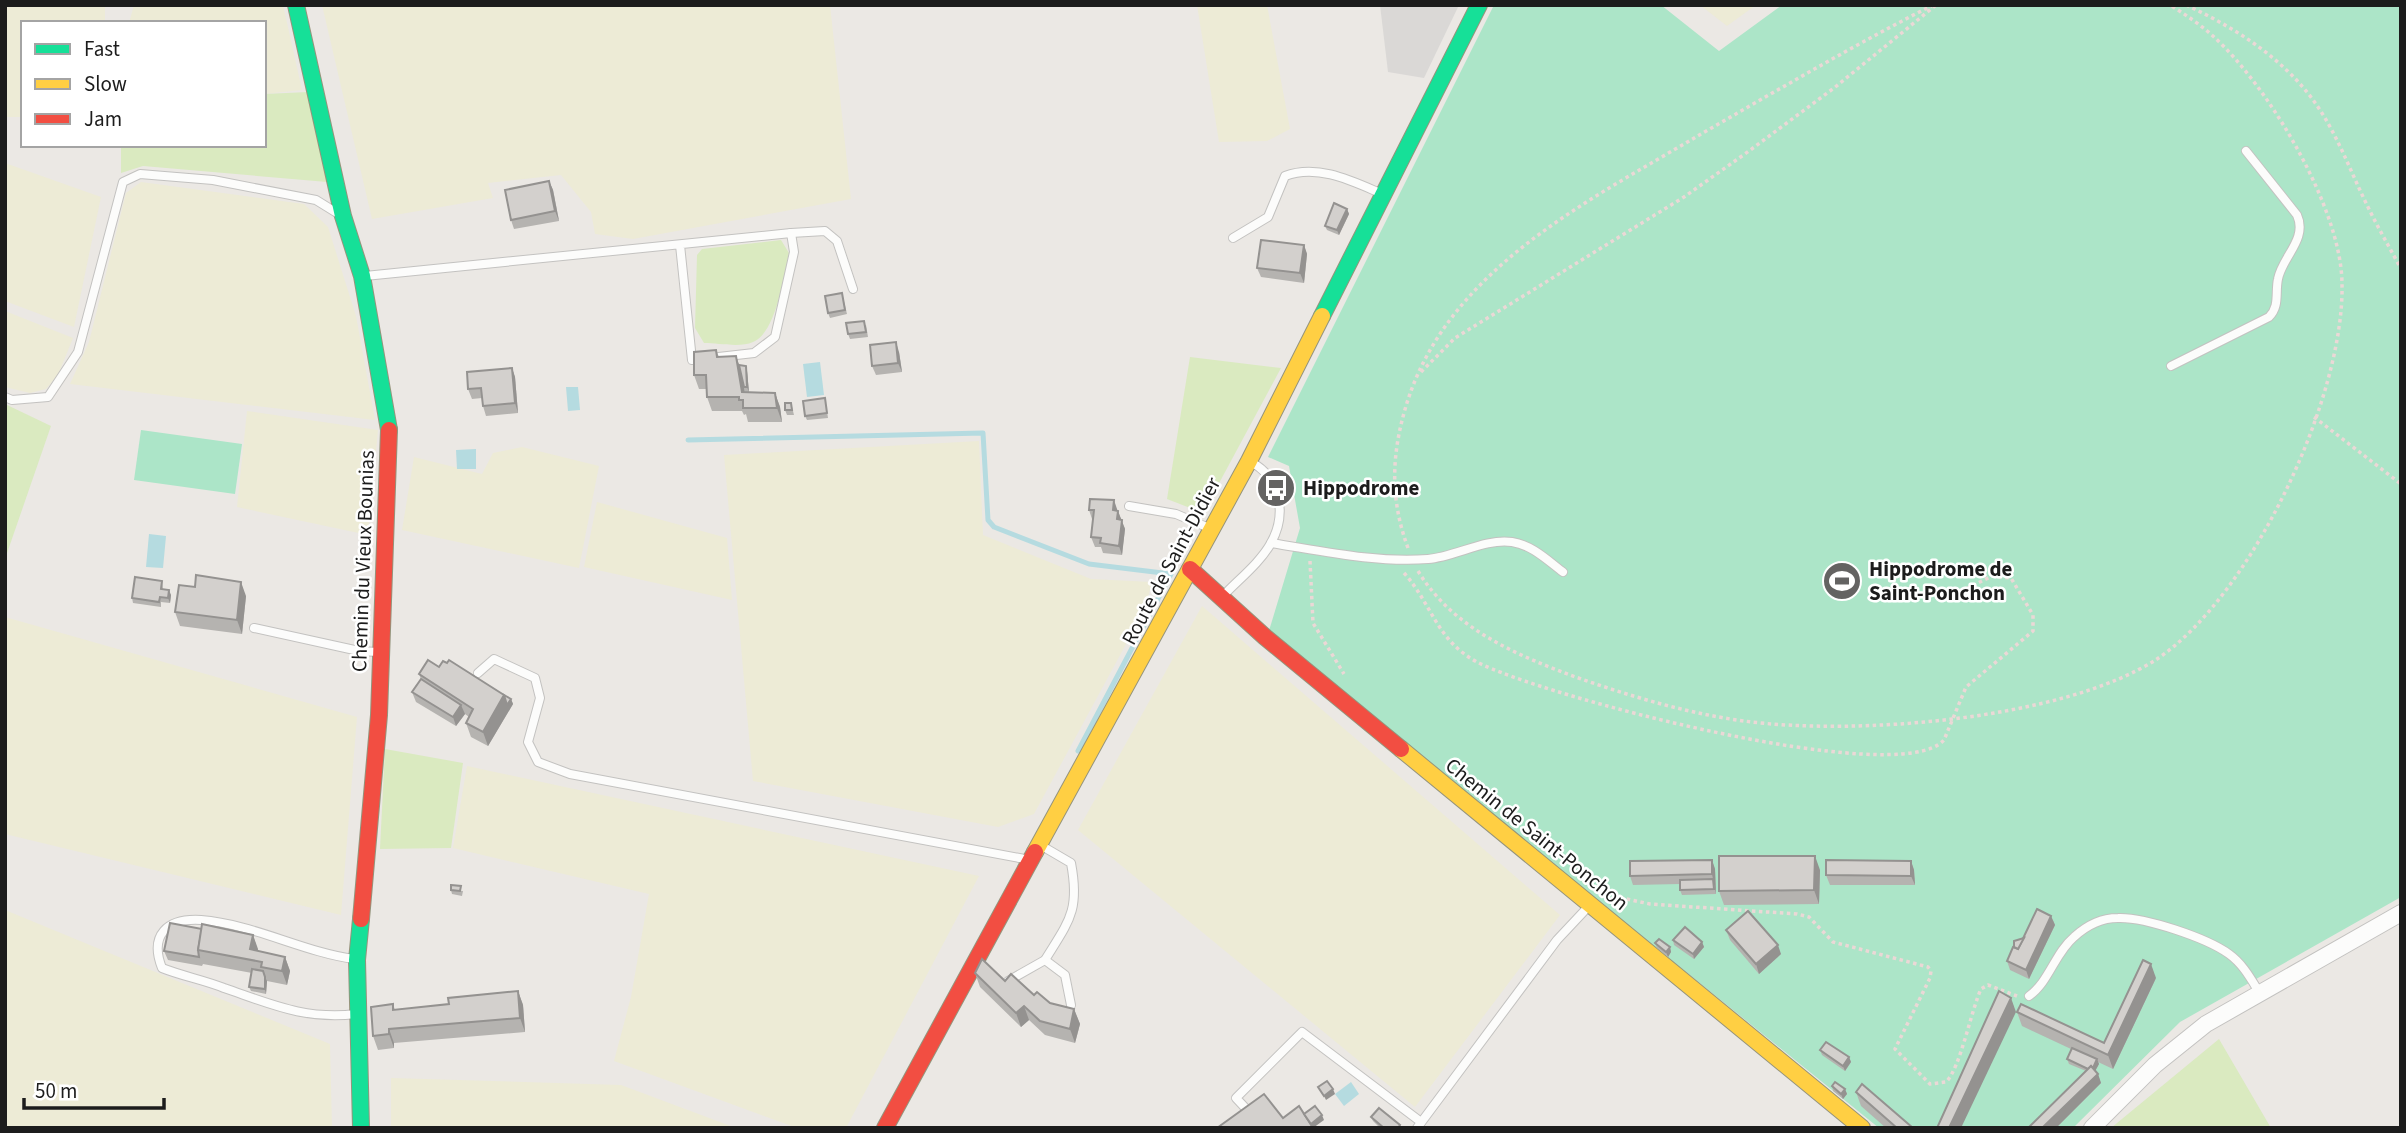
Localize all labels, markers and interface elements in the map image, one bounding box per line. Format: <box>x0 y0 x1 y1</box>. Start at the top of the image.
legend <box>21 21 266 147</box>
text: Fast <box>84 34 120 64</box>
text: Slow <box>84 69 127 99</box>
text: Jam <box>84 104 122 134</box>
street label: Chemin du Vieux Bounias <box>344 449 382 672</box>
bus stop icon: Hippodrome <box>1255 467 1297 509</box>
street label: Route de Saint-Didier <box>1114 471 1228 650</box>
place label: Hippodrome <box>1303 473 1420 503</box>
place label: Hippodrome de Saint-Ponchon <box>1869 554 2013 608</box>
sports icon: Hippodrome de Saint-Ponchon <box>1821 560 1863 602</box>
street label: Chemin de Saint-Ponchon <box>1439 751 1635 917</box>
scale bar <box>24 1066 164 1110</box>
text: 50 m <box>35 1076 77 1106</box>

